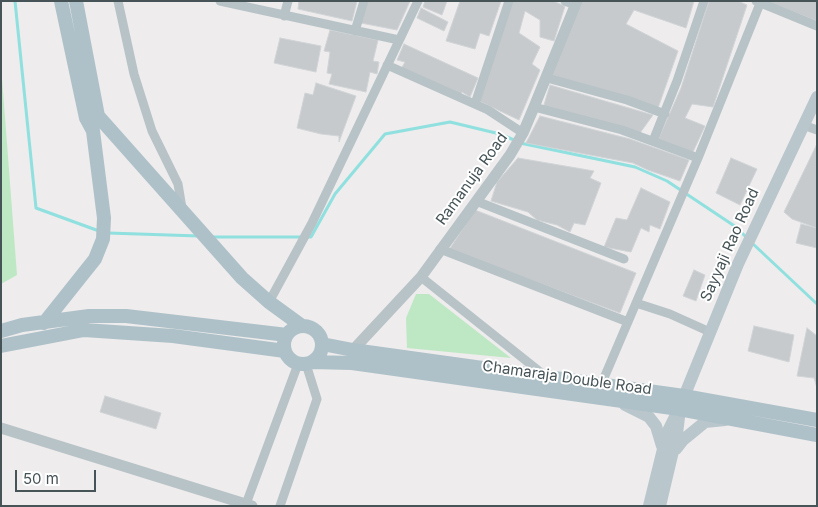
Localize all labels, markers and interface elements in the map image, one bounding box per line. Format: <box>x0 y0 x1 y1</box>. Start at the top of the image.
street label: Ramanuja Road <box>432 129 512 229</box>
street label: Sayyaji Rao Road <box>697 186 763 304</box>
street label: Chamaraja Double Road <box>481 357 653 399</box>
scale bar <box>18 460 99 492</box>
text: 50 m <box>23 469 59 488</box>

